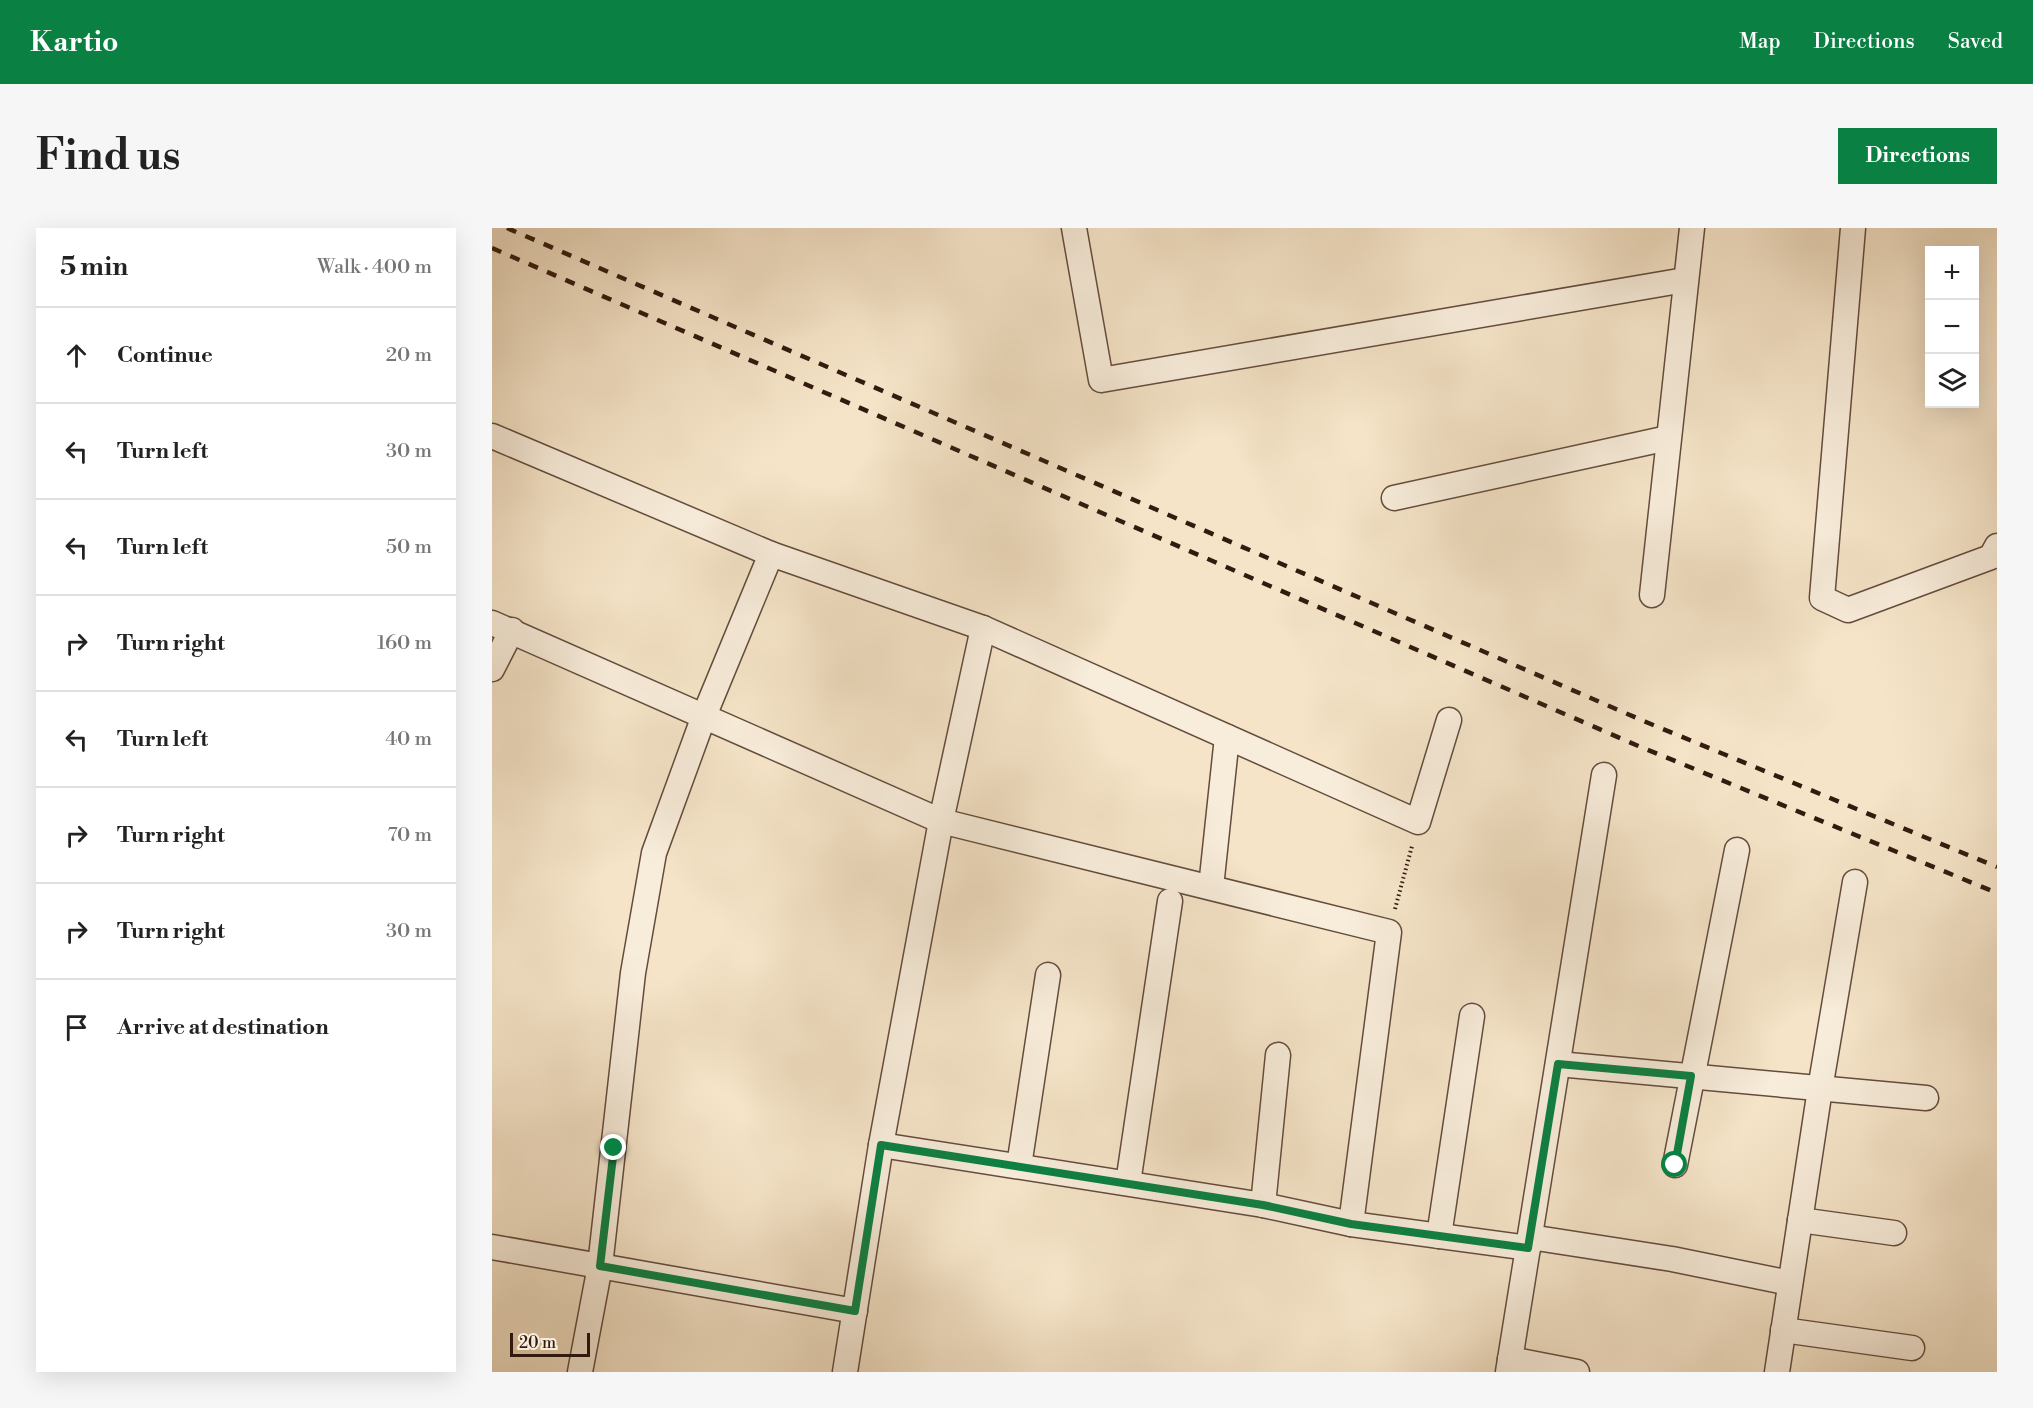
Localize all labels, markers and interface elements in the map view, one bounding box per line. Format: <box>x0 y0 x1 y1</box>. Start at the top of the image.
text: Kartio <box>30 25 119 60</box>
text: Map <box>1739 29 1781 55</box>
text: Directions <box>1814 29 1915 55</box>
text: Saved <box>1948 29 2003 55</box>
button: Directions <box>1838 128 1997 184</box>
text: Find us <box>36 130 180 183</box>
map controls <box>1925 246 1979 408</box>
button: + <box>1925 246 1979 300</box>
text: 5 min <box>60 251 128 283</box>
text: Walk · 400 m <box>317 255 432 280</box>
button: − <box>1925 300 1979 354</box>
icon: ahead <box>60 339 93 372</box>
text: Continue <box>117 342 213 369</box>
text: 20 m <box>386 343 432 368</box>
button: layers <box>1925 354 1979 408</box>
icon: left <box>60 435 93 468</box>
text: Turn left <box>117 438 208 465</box>
text: 30 m <box>386 439 432 464</box>
icon: left <box>60 531 93 564</box>
text: Turn left <box>117 534 208 561</box>
text: 50 m <box>386 535 432 560</box>
icon: right <box>60 627 93 660</box>
text: Turn right <box>117 630 225 657</box>
text: 160 m <box>377 631 432 656</box>
icon: left <box>60 723 93 756</box>
text: Turn left <box>117 726 208 753</box>
text: 40 m <box>385 727 432 752</box>
icon: right <box>60 819 93 852</box>
text: Turn right <box>117 822 225 849</box>
text: 70 m <box>388 823 432 848</box>
icon: right <box>60 915 93 948</box>
text: Turn right <box>117 918 225 945</box>
text: 30 m <box>386 919 432 944</box>
icon: arrive <box>60 1011 93 1044</box>
text: Arrive at destination <box>117 1014 329 1041</box>
route end <box>600 1134 626 1160</box>
route start <box>1661 1151 1687 1177</box>
scale bar <box>510 1330 590 1358</box>
text: 20 m <box>519 1333 556 1353</box>

